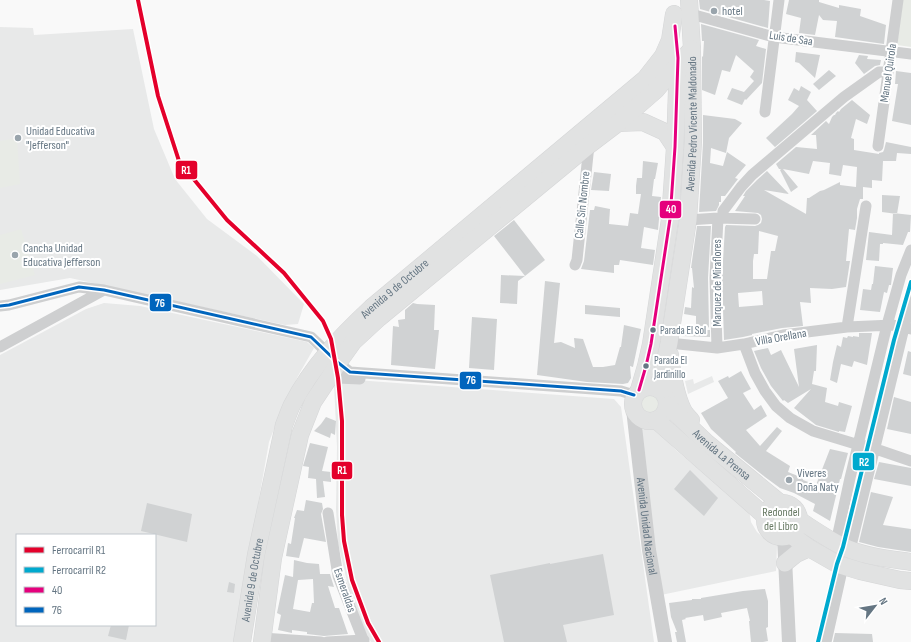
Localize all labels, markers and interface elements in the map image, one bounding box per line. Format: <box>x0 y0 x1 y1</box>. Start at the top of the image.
place label: hotel <box>722 4 743 19</box>
marker: hotel <box>709 6 719 16</box>
street label: Luis de Saa <box>768 28 814 49</box>
street label: Manuel Quirola <box>877 42 900 103</box>
street label: Avenida Pedro Vicente Maldonado <box>683 56 701 193</box>
place label: Unidad Educativa "Jefferson" <box>26 124 95 153</box>
marker: Unidad Educativa "Jefferson" <box>13 133 23 143</box>
line badge: R1 <box>175 160 198 180</box>
text: R1 <box>181 164 192 177</box>
street label: Calle Sin Nombre <box>571 170 594 240</box>
line badge: 40 <box>659 200 682 219</box>
text: 40 <box>666 203 676 216</box>
street label: Marquez de Miraflores <box>710 239 725 327</box>
place label: Cancha Unidad Educativa Jefferson <box>23 241 100 270</box>
marker: Cancha Unidad Educativa Jefferson <box>10 250 20 260</box>
street label: Avenida 9 de Octubre <box>357 256 432 323</box>
line badge: 76 <box>149 293 172 312</box>
text: 76 <box>155 297 165 310</box>
place label: Parada El Sol <box>660 324 706 337</box>
marker: Parada El Sol <box>648 325 658 335</box>
street label: Villa Orellana <box>754 326 808 349</box>
place label: Parada El Jardinillo <box>653 354 687 381</box>
marker: Parada El Jardinillo <box>641 361 651 371</box>
line badge: 76 <box>459 371 482 390</box>
text: 76 <box>466 374 476 387</box>
street label: Avenida La Prensa <box>688 426 754 484</box>
line badge: R2 <box>852 452 875 471</box>
text: R2 <box>859 456 869 469</box>
line badge: R1 <box>331 461 353 480</box>
text: R1 <box>337 464 348 477</box>
place label: Viveres Doña Naty <box>797 466 839 495</box>
marker: Viveres Doña Naty <box>784 475 794 485</box>
street label: Avenida Unidad Nacional <box>633 476 660 576</box>
park label: Redondel del Libro <box>762 505 800 534</box>
legend <box>16 534 156 626</box>
street label: Avenida 9 de Octubre <box>238 536 267 624</box>
text: Ferrocarril R1 <box>52 543 106 558</box>
text: Ferrocarril R2 <box>52 563 106 578</box>
street label: Esmeraldas <box>330 566 359 614</box>
text: 40 <box>52 583 62 598</box>
north arrow <box>855 586 895 626</box>
text: N <box>876 595 890 607</box>
text: 76 <box>52 603 62 618</box>

